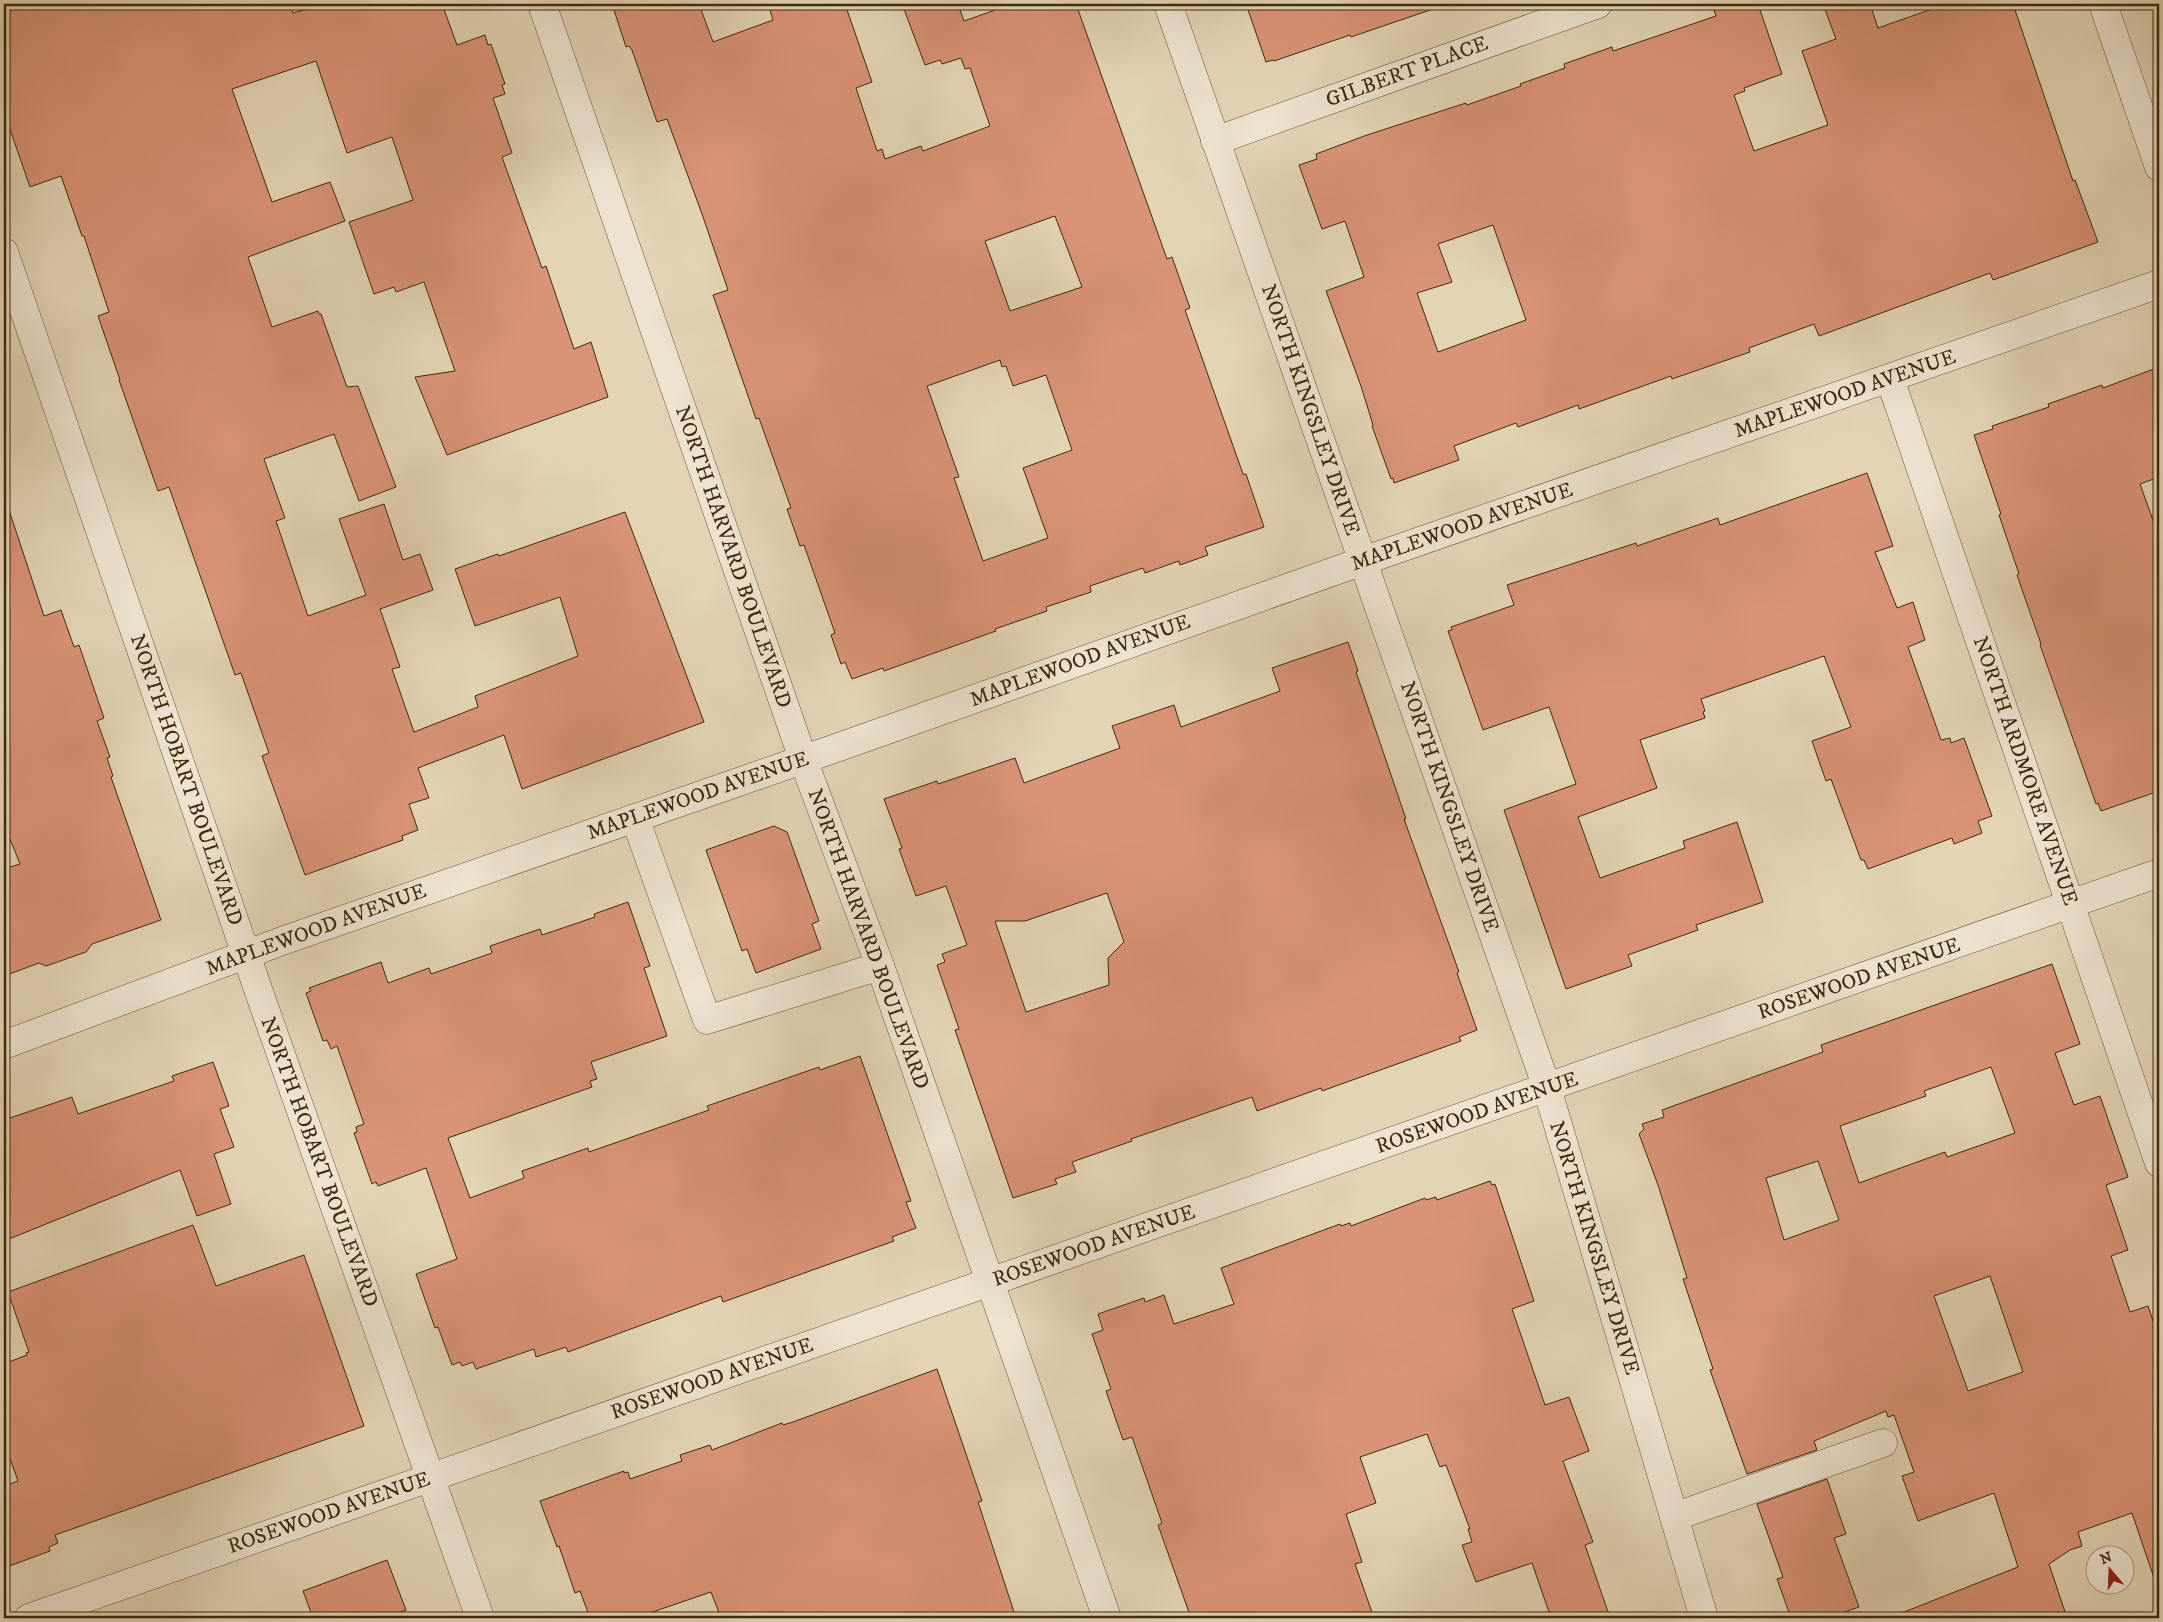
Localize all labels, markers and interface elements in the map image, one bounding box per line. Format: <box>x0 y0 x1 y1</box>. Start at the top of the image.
street label: GILBERT PLACE <box>1322 31 1492 113</box>
street label: NORTH KINGSLEY DRIVE <box>1255 281 1365 539</box>
street label: MAPLEWOOD AVENUE <box>1731 344 1959 444</box>
street label: NORTH HARVARD BOULEVARD <box>669 402 797 712</box>
street label: MAPLEWOOD AVENUE <box>1348 477 1576 577</box>
street label: MAPLEWOOD AVENUE <box>966 609 1194 713</box>
street label: NORTH HOBART BOULEVARD <box>124 631 248 929</box>
street label: NORTH ARDMORE AVENUE <box>1967 633 2083 909</box>
street label: NORTH KINGSLEY DRIVE <box>1394 678 1504 936</box>
street label: MAPLEWOOD AVENUE <box>584 746 812 846</box>
street label: NORTH HARVARD BOULEVARD <box>801 785 935 1093</box>
street label: MAPLEWOOD AVENUE <box>202 878 430 982</box>
street label: ROSEWOOD AVENUE <box>1754 932 1964 1026</box>
street label: NORTH HOBART BOULEVARD <box>254 1014 384 1310</box>
street label: ROSEWOOD AVENUE <box>1372 1066 1582 1160</box>
street label: NORTH KINGSLEY DRIVE <box>1543 1118 1645 1378</box>
street label: ROSEWOOD AVENUE <box>989 1199 1199 1293</box>
street label: ROSEWOOD AVENUE <box>607 1332 817 1426</box>
street label: ROSEWOOD AVENUE <box>224 1466 434 1560</box>
north arrow <box>2086 1544 2136 1594</box>
text: N <box>2098 1548 2115 1569</box>

